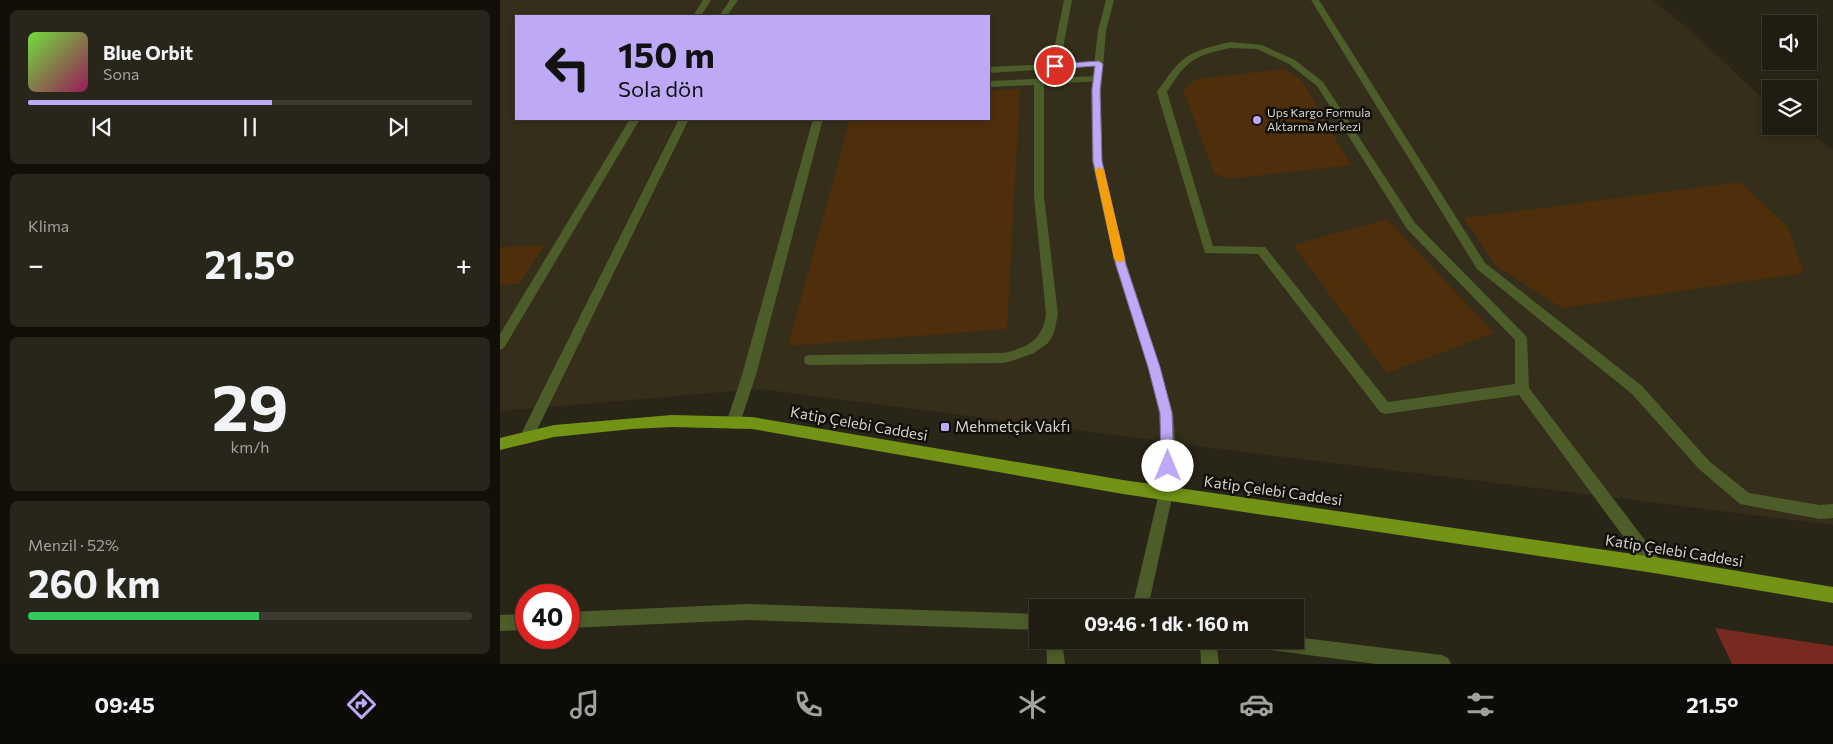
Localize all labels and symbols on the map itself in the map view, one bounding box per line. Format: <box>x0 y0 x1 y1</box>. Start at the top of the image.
pin <box>1034 45 1076 87</box>
place label: Ups Kargo Formula Aktarma Merkezi <box>1267 105 1371 133</box>
marker: Ups Kargo Formula Aktarma Merkezi <box>1251 114 1263 126</box>
street label: Katip Çelebi Caddesi <box>789 402 929 444</box>
place label: Mehmetçik Vakfı <box>955 417 1070 435</box>
marker: Mehmetçik Vakfı <box>939 421 951 433</box>
position arrow <box>1141 439 1193 491</box>
street label: Katip Çelebi Caddesi <box>1203 471 1343 509</box>
street label: Katip Çelebi Caddesi <box>1604 530 1744 570</box>
speed limit sign: 40 <box>515 584 580 649</box>

